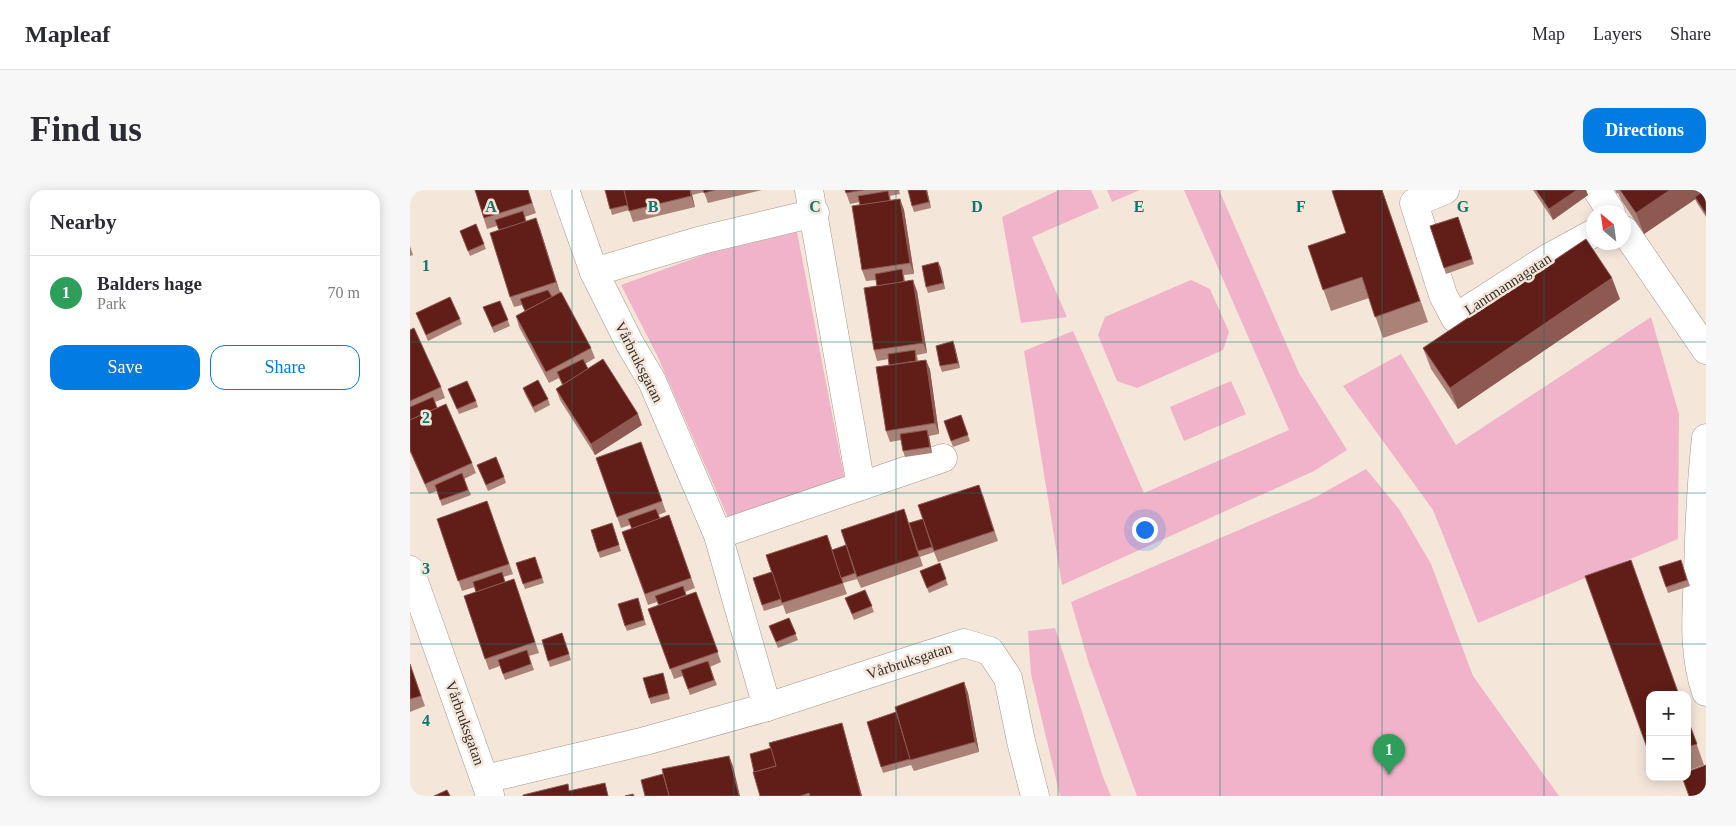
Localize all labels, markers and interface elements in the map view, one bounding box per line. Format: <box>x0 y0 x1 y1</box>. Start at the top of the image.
text: Mapleaf <box>25 21 110 47</box>
text: Map <box>1532 24 1565 44</box>
text: Layers <box>1593 24 1642 44</box>
text: Share <box>1670 24 1711 44</box>
button: Directions <box>1583 108 1706 153</box>
text: Find us <box>30 110 142 149</box>
text: A <box>485 198 497 215</box>
text: B <box>648 198 659 215</box>
text: C <box>809 198 821 215</box>
text: D <box>971 198 983 215</box>
text: E <box>1134 198 1144 215</box>
text: F <box>1296 198 1306 215</box>
text: G <box>1457 198 1470 215</box>
north arrow <box>1586 205 1631 250</box>
text: Nearby <box>50 210 117 234</box>
street label: Lantmannagatan <box>1462 250 1555 318</box>
text: 1 <box>422 257 430 274</box>
text: Balders hage <box>97 273 202 294</box>
text: 1 <box>62 284 70 301</box>
text: 70 m <box>328 284 360 301</box>
text: Park <box>97 295 126 312</box>
street label: Vårbruksgatan <box>612 319 666 405</box>
button: Save <box>50 345 200 390</box>
button: Share <box>210 345 360 390</box>
text: 2 <box>422 409 430 426</box>
your location <box>1132 517 1158 543</box>
text: 3 <box>422 560 430 577</box>
street label: Vårbruksgatan <box>865 640 954 682</box>
street label: Vårbruksgatan <box>442 679 488 768</box>
map controls <box>1646 691 1691 781</box>
button: + <box>1646 691 1691 736</box>
text: 4 <box>422 712 430 729</box>
pin: 1 <box>1373 734 1405 775</box>
button: − <box>1646 736 1691 781</box>

